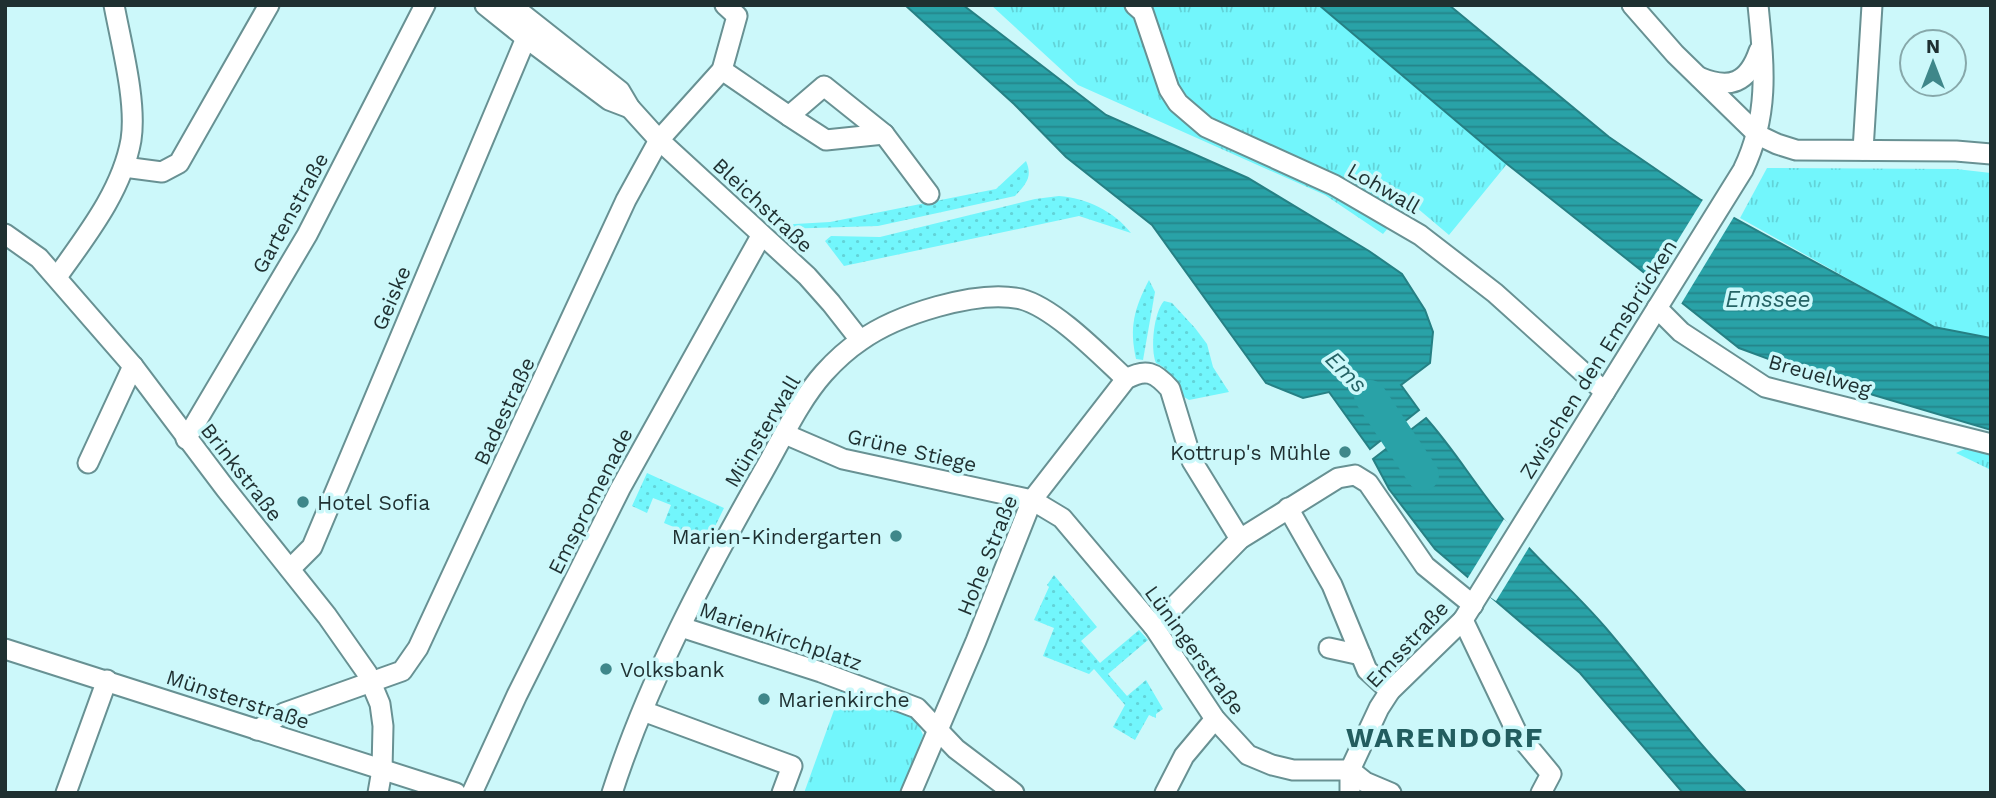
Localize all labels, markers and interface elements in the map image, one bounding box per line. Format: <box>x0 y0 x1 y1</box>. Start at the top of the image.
north arrow <box>1898 28 1968 98</box>
text: N <box>1926 35 1940 58</box>
street label: Gartenstraße <box>247 148 333 278</box>
street label: Bleichstraße <box>708 152 818 258</box>
street label: Lohwall <box>1343 157 1425 219</box>
street label: Zwischen den Emsbrücken <box>1514 235 1682 483</box>
street label: Geiske <box>366 262 416 334</box>
water label: Emssee <box>1725 286 1811 313</box>
water label: Ems <box>1320 346 1372 398</box>
street label: Breuelweg <box>1766 348 1875 402</box>
street label: Badestraße <box>468 353 540 469</box>
street label: Münsterwall <box>719 370 806 492</box>
street label: Brinkstraße <box>196 418 288 526</box>
street label: Grüne Stiege <box>845 423 979 477</box>
street label: Emspromenade <box>542 424 638 578</box>
place label: Kottrup's Mühle <box>1170 440 1331 465</box>
marker: Kottrup's Mühle <box>1337 444 1353 460</box>
place label: Hotel Sofia <box>317 490 430 515</box>
street label: Hohe Straße <box>952 491 1022 619</box>
marker: Hotel Sofia <box>295 494 311 510</box>
place label: Marien-Kindergarten <box>672 524 882 549</box>
marker: Marien-Kindergarten <box>888 528 904 544</box>
street label: Lüningerstraße <box>1140 581 1250 719</box>
street label: Emsstraße <box>1360 595 1454 693</box>
street label: Marienkirchplatz <box>696 596 866 676</box>
place label: Volksbank <box>620 657 724 682</box>
marker: Volksbank <box>598 661 614 677</box>
street label: Münsterstraße <box>163 664 313 734</box>
place label: Marienkirche <box>778 687 910 712</box>
marker: Marienkirche <box>756 691 772 707</box>
district label: WARENDORF <box>1346 721 1544 754</box>

